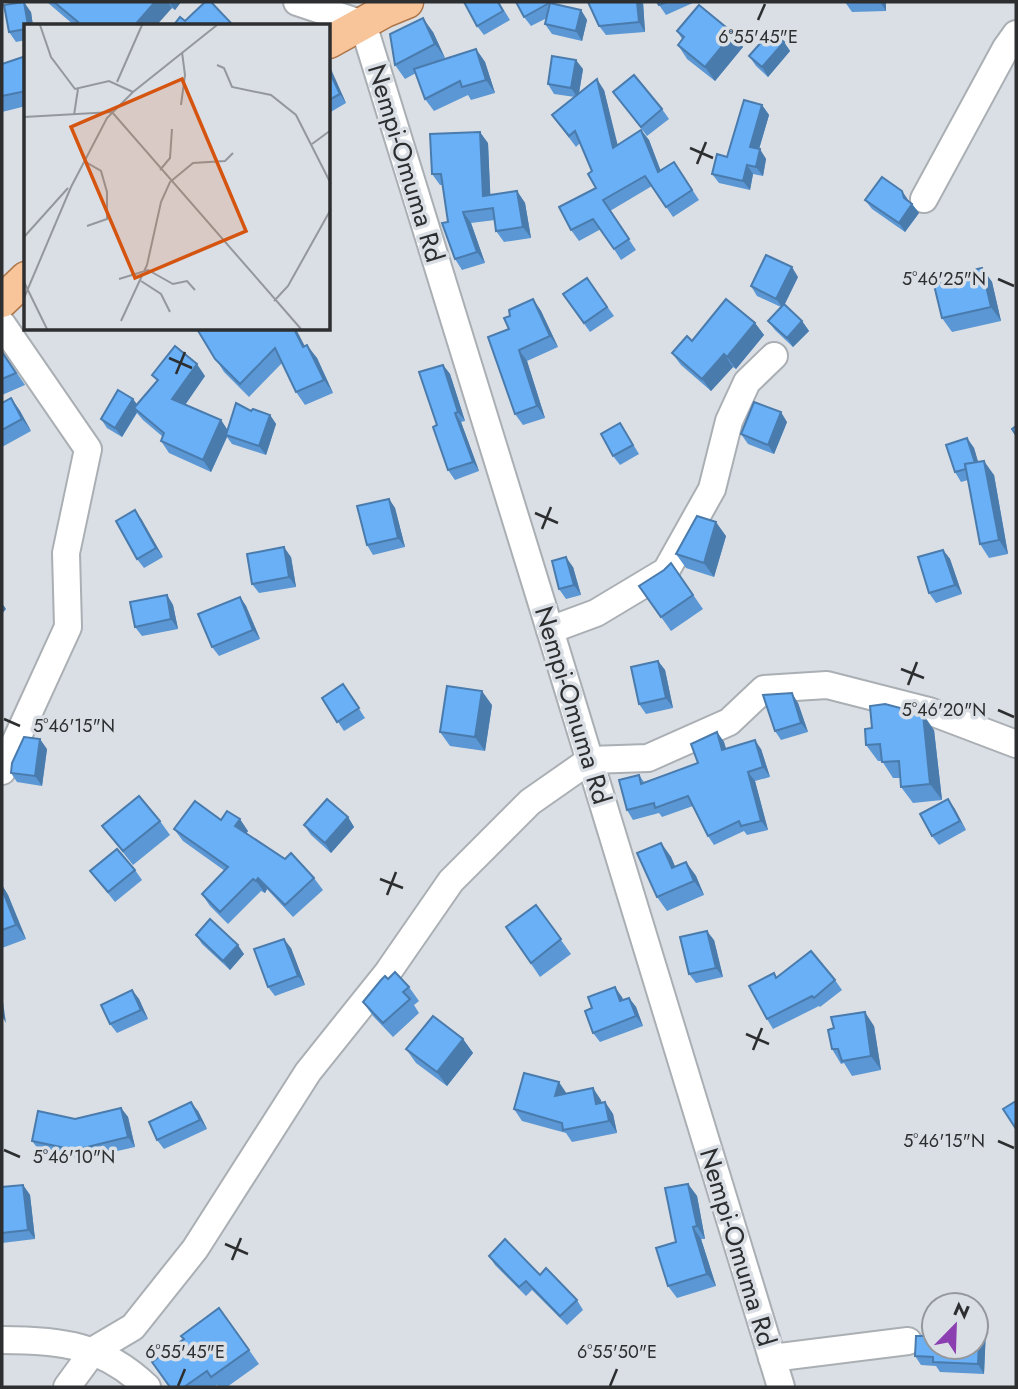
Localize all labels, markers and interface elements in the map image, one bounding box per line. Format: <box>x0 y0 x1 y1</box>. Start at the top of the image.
inset map <box>24 24 331 331</box>
text: 6°55'45"E <box>718 24 798 50</box>
street label: Nempi-Omuma Rd <box>358 59 454 267</box>
text: 5°46'25"N <box>902 266 986 292</box>
street label: Nempi-Omuma Rd <box>525 601 621 809</box>
text: 5°46'20"N <box>902 697 986 723</box>
text: 5°46'15"N <box>33 713 115 739</box>
text: 5°46'15"N <box>903 1128 985 1154</box>
street label: Nempi-Omuma Rd <box>690 1143 786 1351</box>
text: 5°46'10"N <box>33 1144 115 1170</box>
north arrow <box>920 1291 990 1361</box>
text: N <box>949 1295 974 1326</box>
text: 6°55'45"E <box>145 1339 225 1365</box>
text: 6°55'50"E <box>577 1339 657 1365</box>

